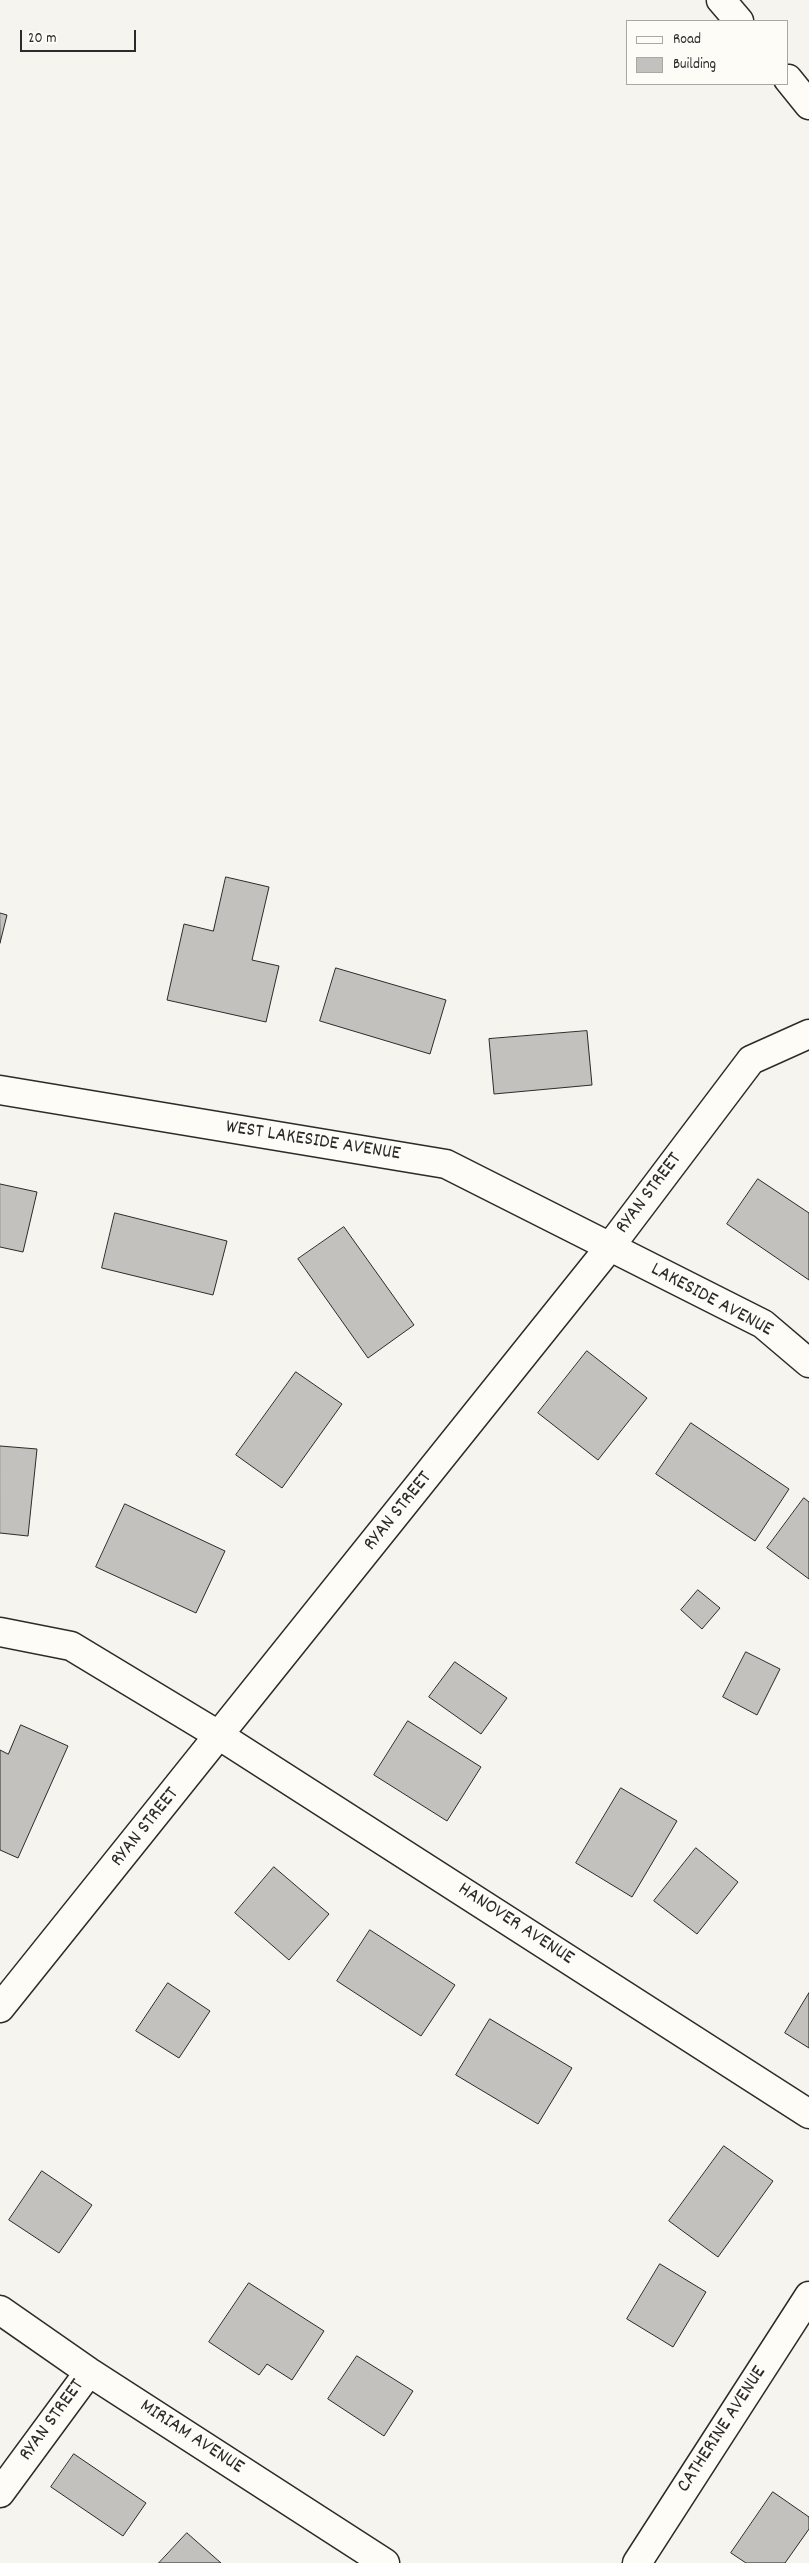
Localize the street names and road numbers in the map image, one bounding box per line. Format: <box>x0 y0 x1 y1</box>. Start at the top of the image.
street label: WEST LAKESIDE AVENUE <box>224 1116 402 1168</box>
street label: RYAN STREET <box>612 1149 688 1239</box>
street label: LAKESIDE AVENUE <box>646 1259 776 1343</box>
street label: RYAN STREET <box>360 1467 438 1557</box>
street label: RYAN STREET <box>107 1783 185 1873</box>
street label: HANOVER AVENUE <box>452 1879 578 1971</box>
street label: CATHERINE AVENUE <box>673 2362 773 2498</box>
street label: RYAN STREET <box>15 2375 91 2467</box>
street label: MIRIAM AVENUE <box>134 2395 248 2481</box>

